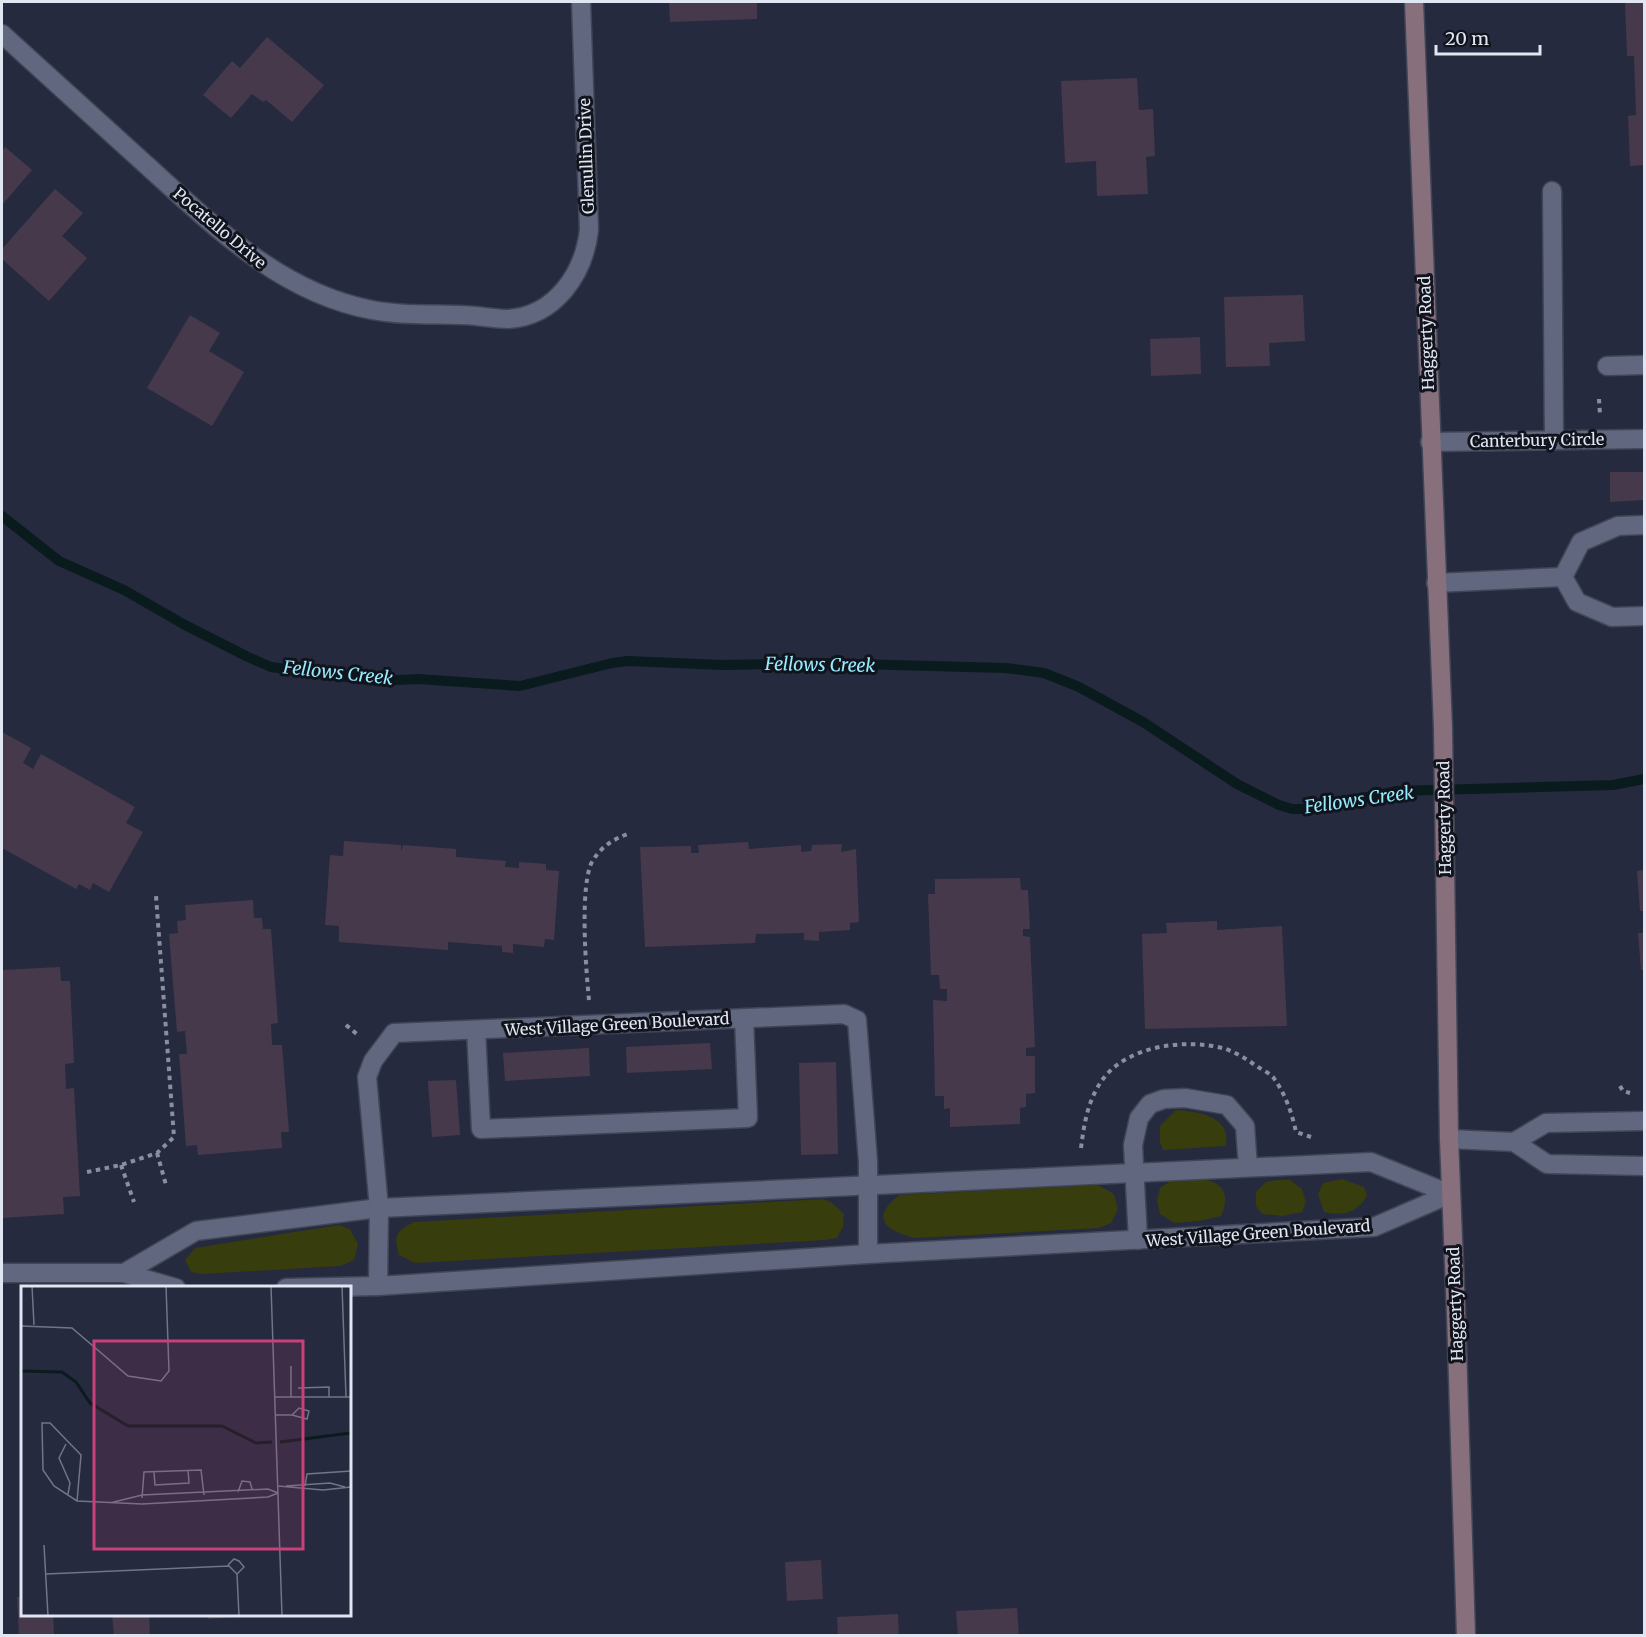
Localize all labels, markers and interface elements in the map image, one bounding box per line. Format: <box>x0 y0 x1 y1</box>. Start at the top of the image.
scale bar <box>1436 18 1540 56</box>
text: 20 m <box>1445 27 1489 50</box>
street label: Glenullin Drive <box>574 98 598 214</box>
street label: Pocatello Drive <box>170 183 270 273</box>
street label: Haggerty Road <box>1414 275 1438 391</box>
street label: Canterbury Circle <box>1470 429 1604 451</box>
water label: Fellows Creek <box>764 652 876 677</box>
water label: Fellows Creek <box>281 655 394 690</box>
street label: Haggerty Road <box>1433 760 1455 875</box>
water label: Fellows Creek <box>1302 780 1415 819</box>
street label: West Village Green Boulevard <box>503 1008 730 1040</box>
street label: West Village Green Boulevard <box>1144 1215 1371 1251</box>
street label: Haggerty Road <box>1443 1246 1467 1362</box>
inset map <box>21 1286 351 1616</box>

